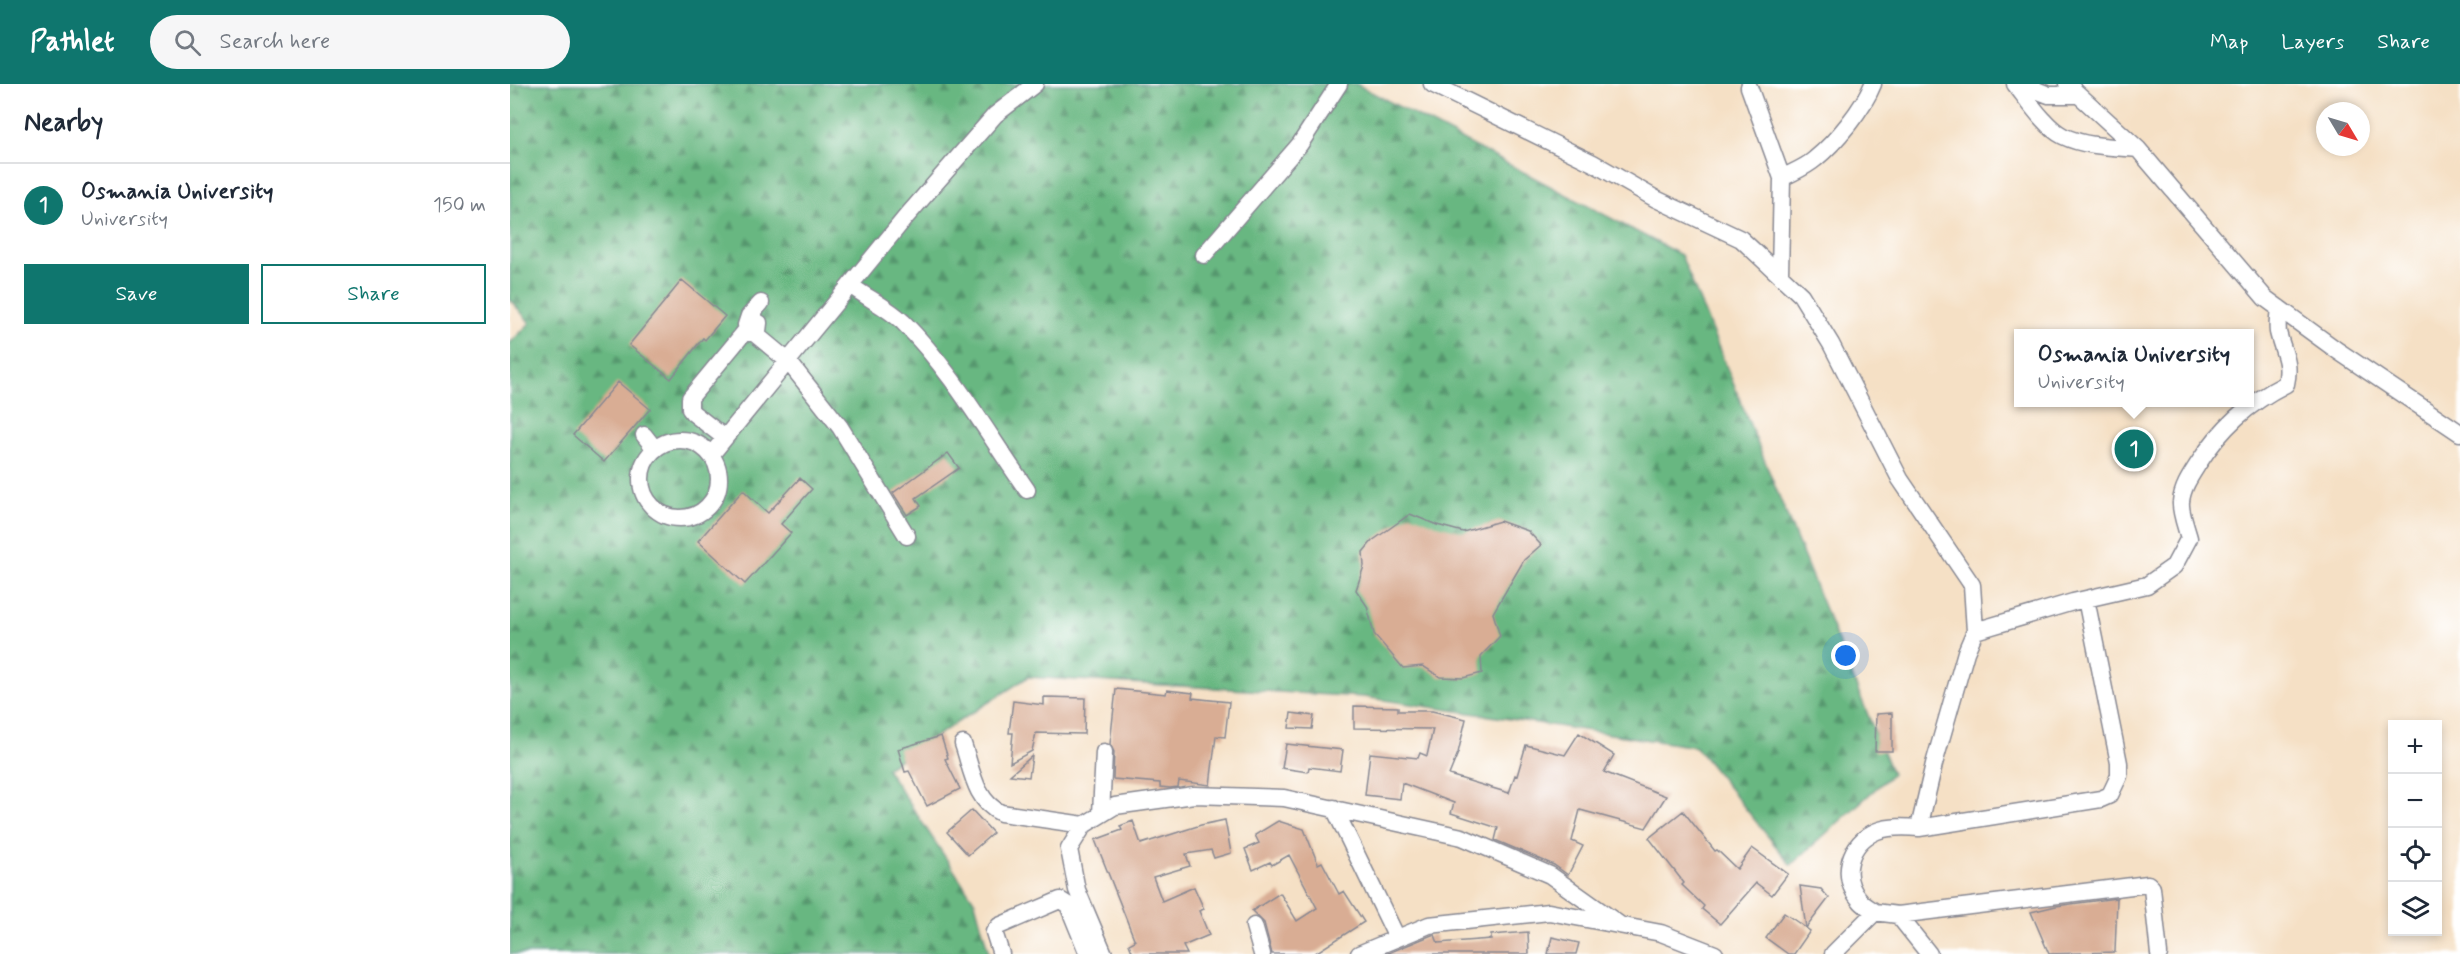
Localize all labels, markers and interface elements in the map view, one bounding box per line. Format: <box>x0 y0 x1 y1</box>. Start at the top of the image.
search box <box>150 15 570 69</box>
text: Pathlet <box>30 24 114 61</box>
icon: search <box>171 26 204 59</box>
text: Search here <box>219 28 330 56</box>
text: Map <box>2210 28 2248 56</box>
text: Layers <box>2281 28 2344 56</box>
text: Share <box>2377 28 2430 56</box>
north arrow <box>2316 102 2370 156</box>
text: Nearby <box>24 106 103 140</box>
text: Osmania University <box>81 178 273 206</box>
text: 1 <box>39 192 48 219</box>
text: 150 m <box>433 192 486 219</box>
text: University <box>81 206 168 233</box>
button: Save <box>24 264 249 324</box>
button: Share <box>261 264 486 324</box>
popup <box>2014 329 2254 407</box>
text: Osmania University <box>2038 341 2230 369</box>
text: University <box>2038 369 2125 396</box>
pin: 1 <box>2114 426 2154 472</box>
your location <box>1831 641 1860 670</box>
map controls <box>2388 720 2442 936</box>
button: + <box>2388 720 2442 774</box>
button: − <box>2388 774 2442 828</box>
button: locate <box>2388 828 2442 882</box>
button: layers <box>2388 882 2442 936</box>

